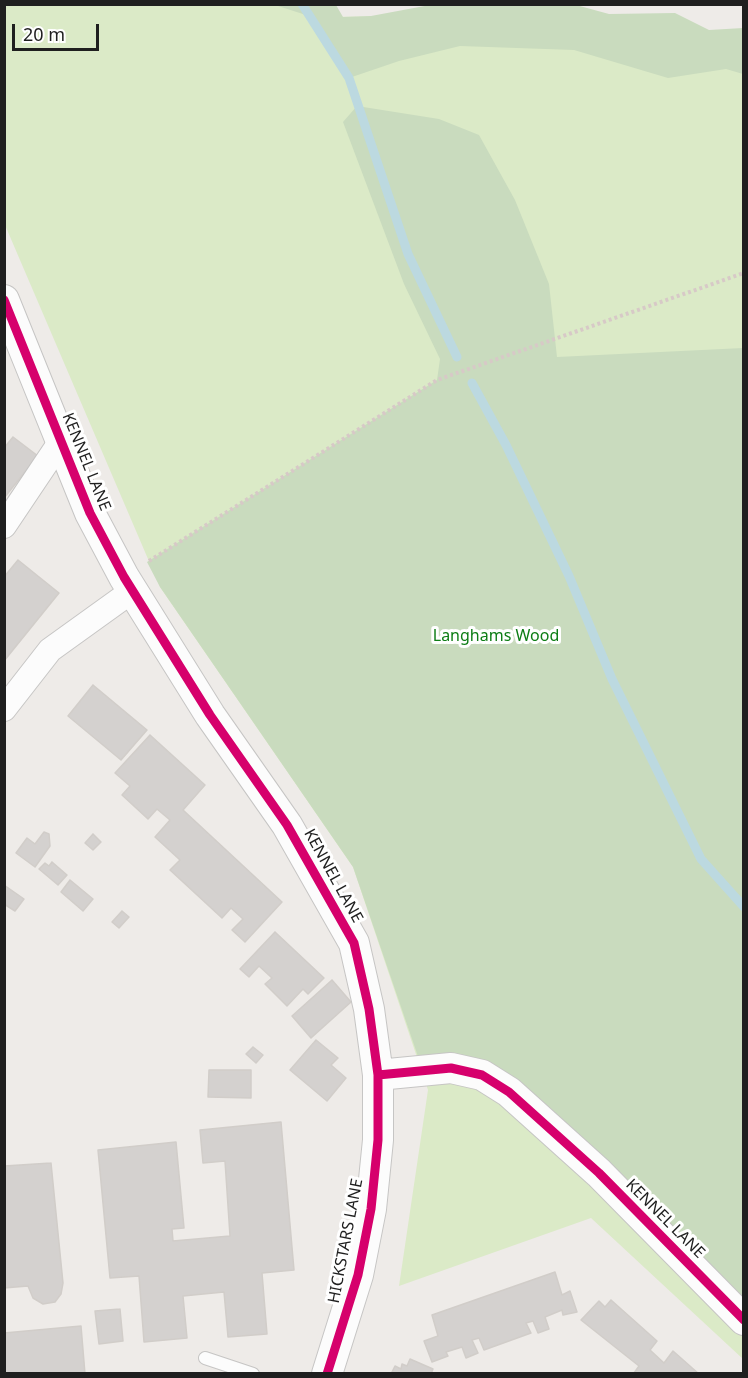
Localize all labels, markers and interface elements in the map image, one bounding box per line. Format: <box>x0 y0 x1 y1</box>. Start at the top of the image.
scale bar <box>15 12 102 50</box>
text: 20 m <box>23 22 65 46</box>
street label: KENNEL LANE <box>58 410 114 514</box>
park label: Langhams Wood <box>433 626 559 646</box>
street label: KENNEL LANE <box>299 826 367 926</box>
street label: KENNEL LANE <box>621 1175 709 1263</box>
street label: HICKSTARS LANE <box>324 1177 368 1305</box>

